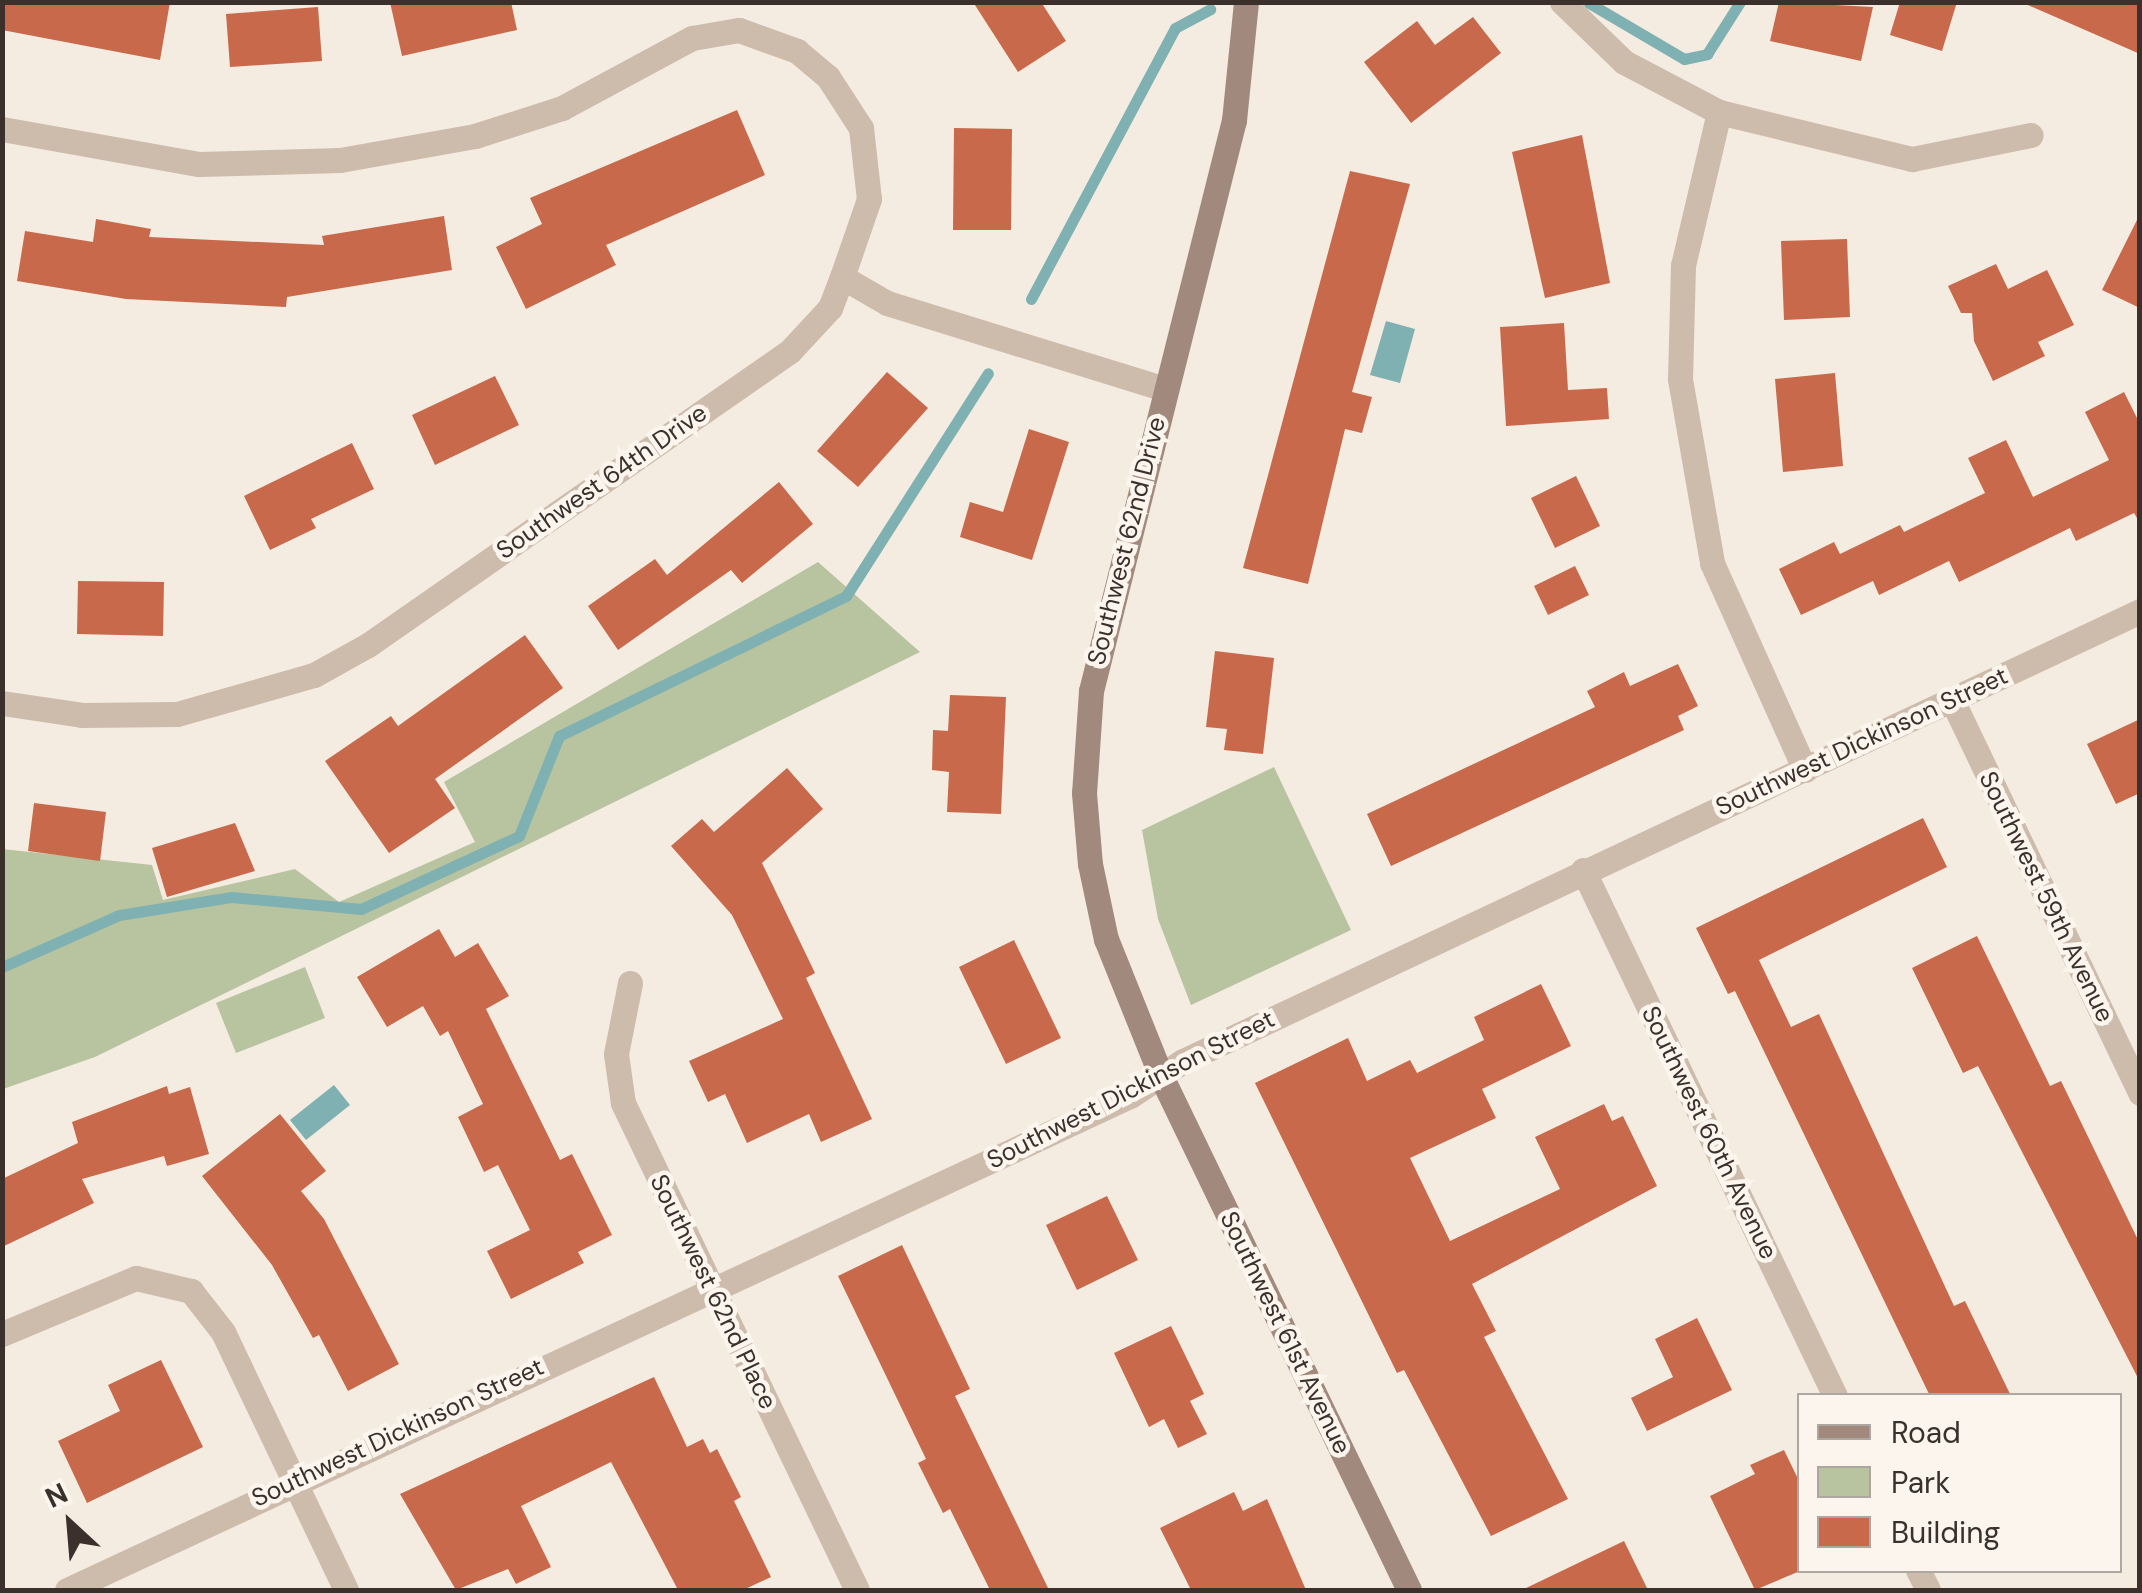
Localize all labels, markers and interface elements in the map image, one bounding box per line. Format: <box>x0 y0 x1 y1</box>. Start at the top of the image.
street label: Southwest 64th Drive <box>491 398 713 566</box>
street label: Southwest 62nd Drive <box>1082 414 1172 668</box>
street label: Southwest Dickinson Street <box>1711 661 2013 823</box>
street label: Southwest 59th Avenue <box>1972 767 2120 1027</box>
street label: Southwest 60th Avenue <box>1635 1002 1783 1264</box>
street label: Southwest Dickinson Street <box>982 1004 1280 1176</box>
street label: Southwest 62nd Place <box>643 1170 783 1414</box>
street label: Southwest 61st Avenue <box>1213 1207 1357 1459</box>
street label: Southwest Dickinson Street <box>247 1352 549 1514</box>
legend <box>1797 1393 2122 1573</box>
text: Road <box>1891 1413 1961 1452</box>
text: Park <box>1891 1463 1950 1502</box>
north arrow <box>20 1473 120 1573</box>
text: N <box>39 1474 74 1517</box>
text: Building <box>1891 1513 2000 1552</box>

